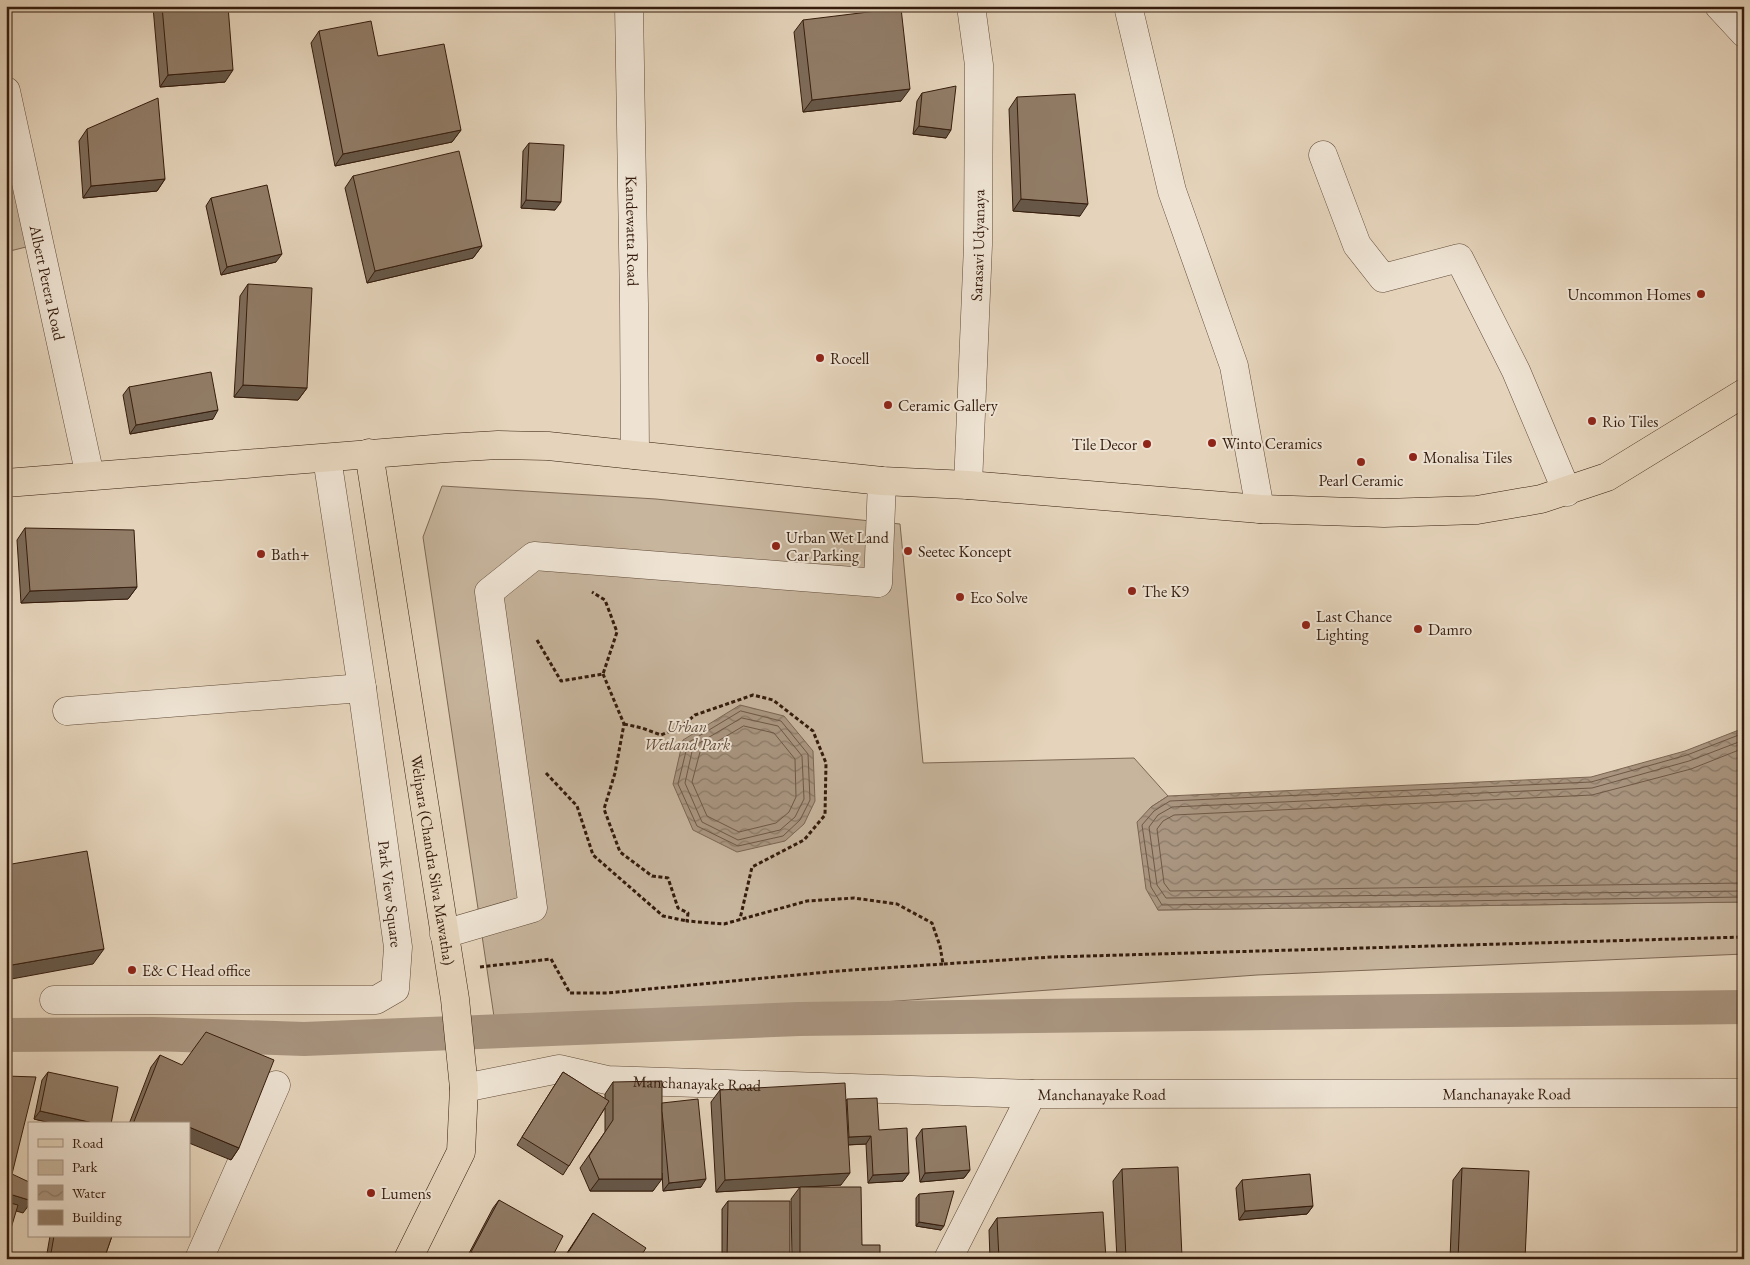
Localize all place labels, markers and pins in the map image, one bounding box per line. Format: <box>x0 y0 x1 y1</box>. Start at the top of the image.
place label: Uncommon Homes <box>1567 284 1691 305</box>
marker: Uncommon Homes <box>1695 288 1707 300</box>
place label: Rocell <box>830 348 870 369</box>
marker: Rocell <box>814 352 826 364</box>
place label: Ceramic Gallery <box>898 395 999 416</box>
marker: Ceramic Gallery <box>882 399 894 411</box>
place label: Rio Tiles <box>1602 411 1658 432</box>
marker: Rio Tiles <box>1586 415 1598 427</box>
place label: Winto Ceramics <box>1222 433 1322 454</box>
place label: Tile Decor <box>1071 434 1138 455</box>
marker: Winto Ceramics <box>1206 437 1218 449</box>
marker: Tile Decor <box>1141 438 1153 450</box>
place label: Monalisa Tiles <box>1423 447 1512 468</box>
marker: Monalisa Tiles <box>1407 451 1419 463</box>
marker: Pearl Ceramic <box>1355 456 1367 468</box>
place label: Pearl Ceramic <box>1318 470 1404 491</box>
place label: Urban Wet Land Car Parking <box>786 527 890 566</box>
marker: Urban Wet Land Car Parking <box>770 540 782 552</box>
place label: Seetec Koncept <box>918 541 1012 562</box>
place label: Bath+ <box>271 544 309 565</box>
marker: Seetec Koncept <box>902 545 914 557</box>
marker: Bath+ <box>255 548 267 560</box>
place label: The K9 <box>1142 581 1189 602</box>
marker: The K9 <box>1126 585 1138 597</box>
place label: Eco Solve <box>970 587 1028 608</box>
marker: Eco Solve <box>954 591 966 603</box>
place label: Last Chance Lighting <box>1316 606 1392 645</box>
marker: Last Chance Lighting <box>1300 619 1312 631</box>
place label: Damro <box>1428 619 1472 640</box>
marker: Damro <box>1412 623 1424 635</box>
place label: E& C Head office <box>142 960 251 981</box>
marker: E& C Head office <box>126 964 138 976</box>
place label: Lumens <box>381 1183 431 1204</box>
marker: Lumens <box>365 1187 377 1199</box>

